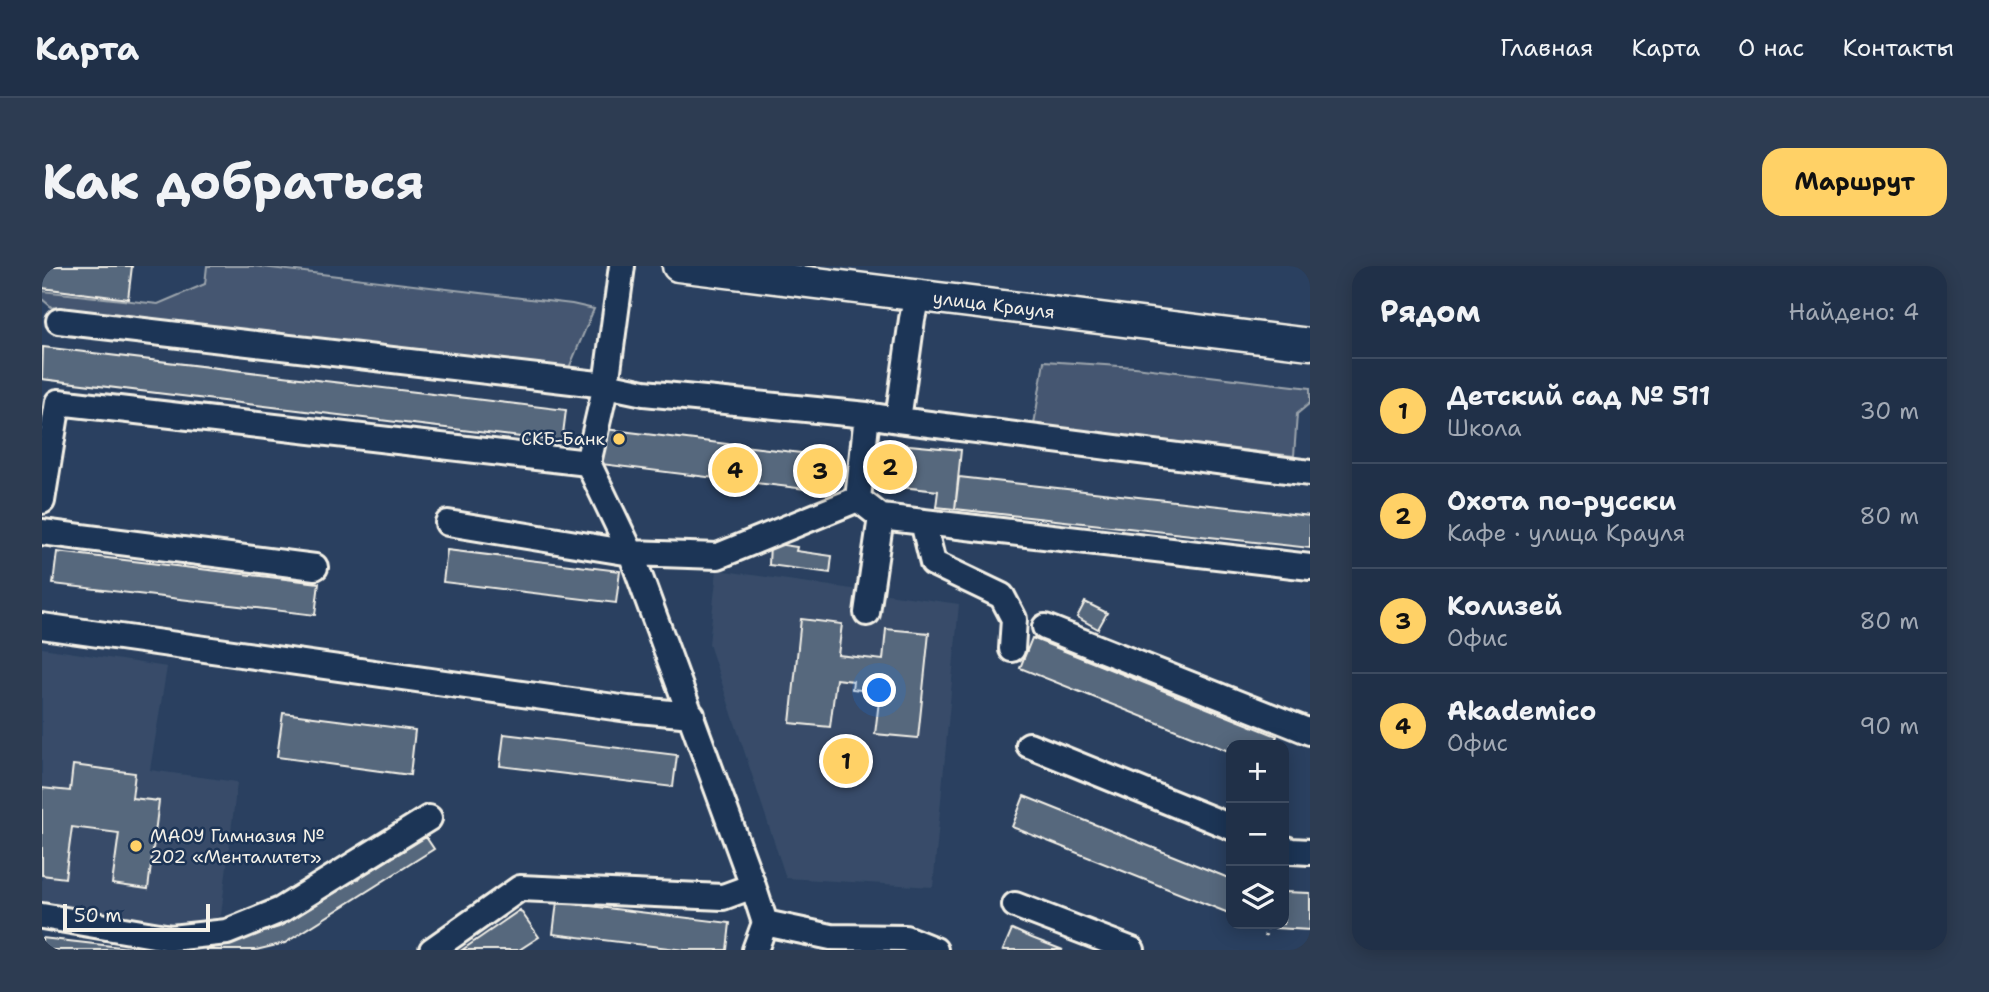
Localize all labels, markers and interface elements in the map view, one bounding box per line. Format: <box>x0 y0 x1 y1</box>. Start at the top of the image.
text: Карта <box>35 26 139 71</box>
text: Главная <box>1500 32 1593 64</box>
text: Карта <box>1631 32 1700 64</box>
text: О нас <box>1738 32 1804 64</box>
text: Контакты <box>1842 32 1954 64</box>
button: Маршрут <box>1762 148 1947 216</box>
text: Как добраться <box>42 149 424 215</box>
street label: улица Крауля <box>932 286 1056 324</box>
text: Рядом <box>1380 291 1480 332</box>
text: Найдено: 4 <box>1789 297 1919 327</box>
text: Детский сад № 511 <box>1447 378 1711 413</box>
text: 1 <box>1398 396 1408 426</box>
text: 30 m <box>1860 396 1919 426</box>
text: Школа <box>1447 413 1522 443</box>
place label: СКБ-Банк <box>521 427 605 451</box>
marker: СКБ-Банк <box>611 431 627 447</box>
pin: 2 <box>867 441 913 493</box>
pin: 4 <box>712 444 758 496</box>
pin: 3 <box>797 445 843 497</box>
text: Охота по-русски <box>1447 483 1676 518</box>
text: 2 <box>1395 501 1411 531</box>
text: 80 m <box>1860 501 1919 531</box>
text: Кафе · улица Крауля <box>1447 518 1685 548</box>
text: Колизей <box>1447 588 1562 623</box>
text: 3 <box>1395 606 1411 636</box>
text: 80 m <box>1860 606 1919 636</box>
text: Офис <box>1447 623 1508 653</box>
your location <box>862 673 896 707</box>
text: Akademico <box>1447 693 1596 728</box>
text: 4 <box>1395 711 1411 741</box>
text: 90 m <box>1859 711 1919 741</box>
text: Офис <box>1447 728 1508 758</box>
pin: 1 <box>823 735 869 787</box>
map controls <box>1226 740 1289 929</box>
button: + <box>1226 740 1289 803</box>
button: − <box>1226 803 1289 866</box>
place label: МАОУ Гимназия № 202 «Менталитет» <box>150 824 324 869</box>
marker: МАОУ Гимназия № 202 «Менталитет» <box>128 838 144 854</box>
button: layers <box>1226 866 1289 929</box>
scale bar <box>63 901 210 933</box>
text: 50 m <box>74 903 122 928</box>

